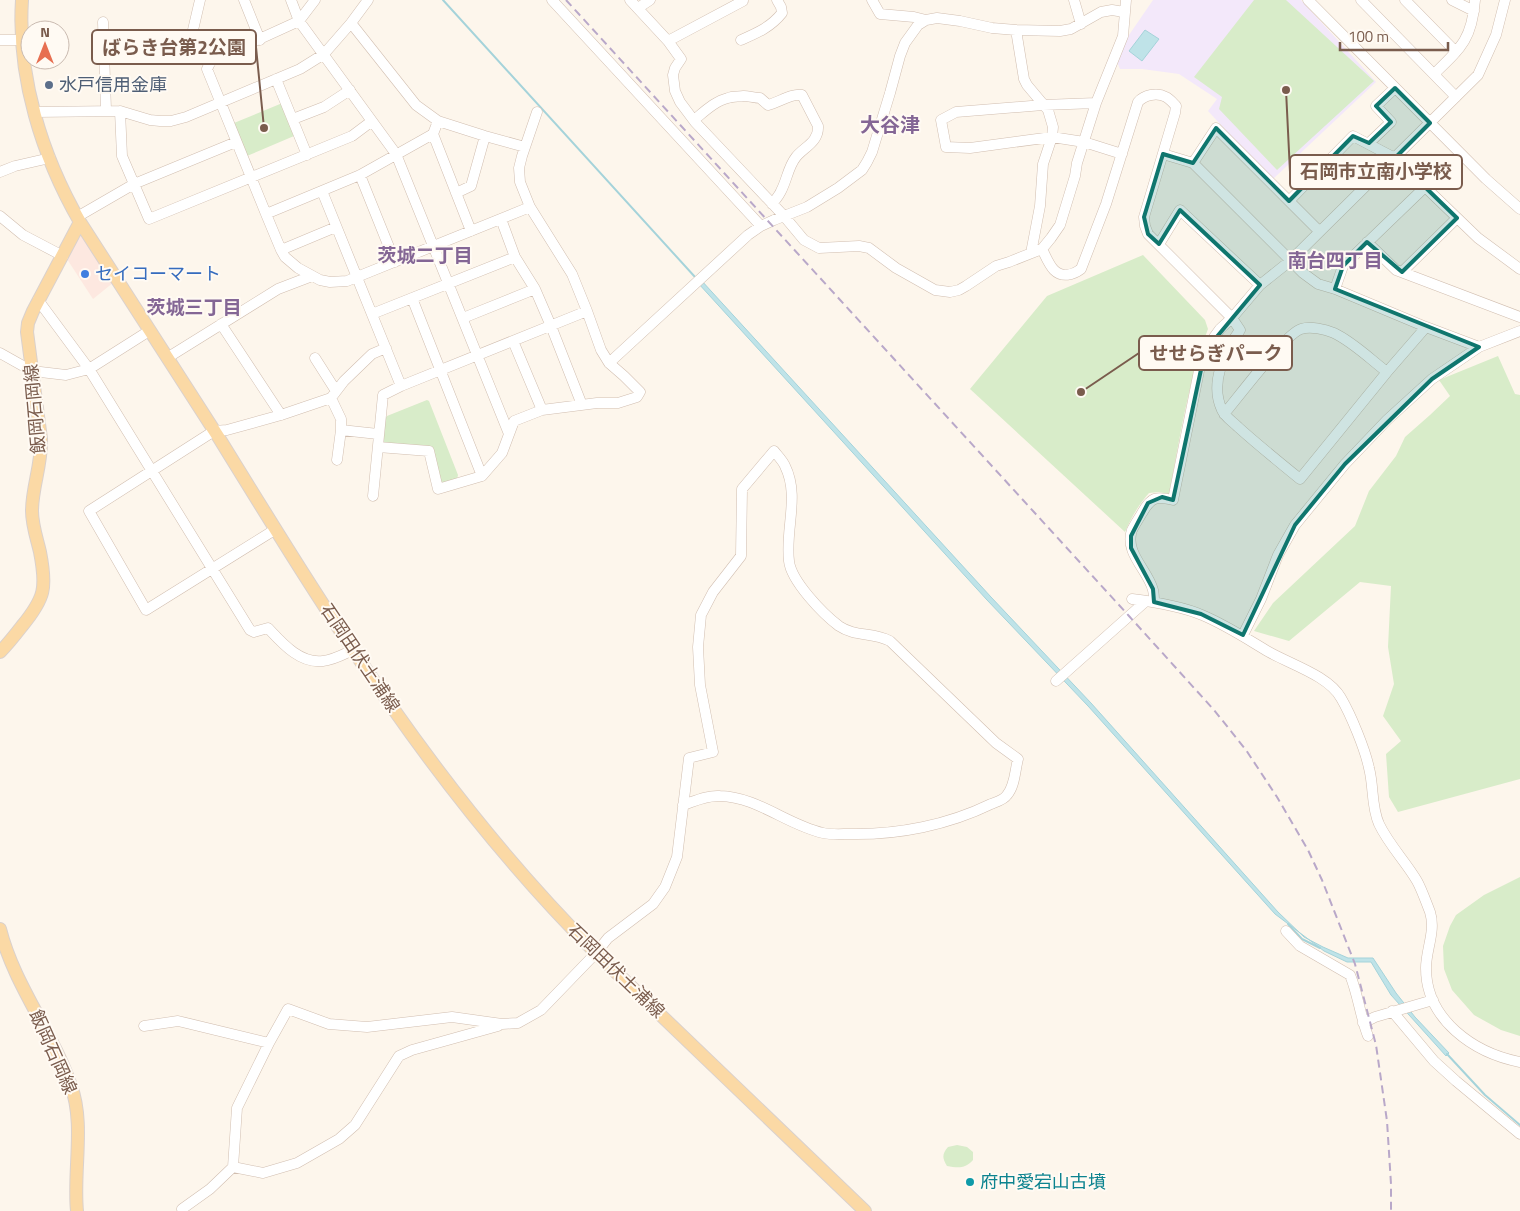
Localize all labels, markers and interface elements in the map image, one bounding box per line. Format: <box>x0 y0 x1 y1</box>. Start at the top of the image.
north arrow <box>20 20 70 70</box>
scale bar <box>1340 20 1448 52</box>
text: N <box>40 21 50 42</box>
text: 100 m <box>1348 25 1389 48</box>
callout: ばらき台第2公園 <box>92 30 256 64</box>
text: ばらき台第2公園 <box>102 32 246 61</box>
place label: 水戸信用金庫 <box>59 71 167 98</box>
marker: 水戸信用金庫 <box>43 79 55 91</box>
district label: 大谷津 <box>860 109 920 140</box>
callout: 石岡市立南小学校 <box>1290 155 1462 189</box>
text: 石岡市立南小学校 <box>1300 156 1452 185</box>
district label: 茨城二丁目 <box>377 240 473 269</box>
district label: 南台四丁目 <box>1287 245 1383 274</box>
place label: セイコーマート <box>95 260 221 287</box>
marker: セイコーマート <box>79 268 91 280</box>
district label: 茨城三丁目 <box>146 292 242 321</box>
callout: せせらぎパーク <box>1139 336 1292 370</box>
text: せせらぎパーク <box>1149 338 1283 367</box>
street label: 飯岡石岡線 <box>17 363 52 455</box>
street label: 石岡田伏土浦線 <box>314 598 407 717</box>
street label: 石岡田伏土浦線 <box>562 917 671 1024</box>
street label: 飯岡石岡線 <box>23 1005 84 1098</box>
place label: 府中愛宕山古墳 <box>980 1168 1106 1195</box>
marker: 府中愛宕山古墳 <box>964 1176 976 1188</box>

